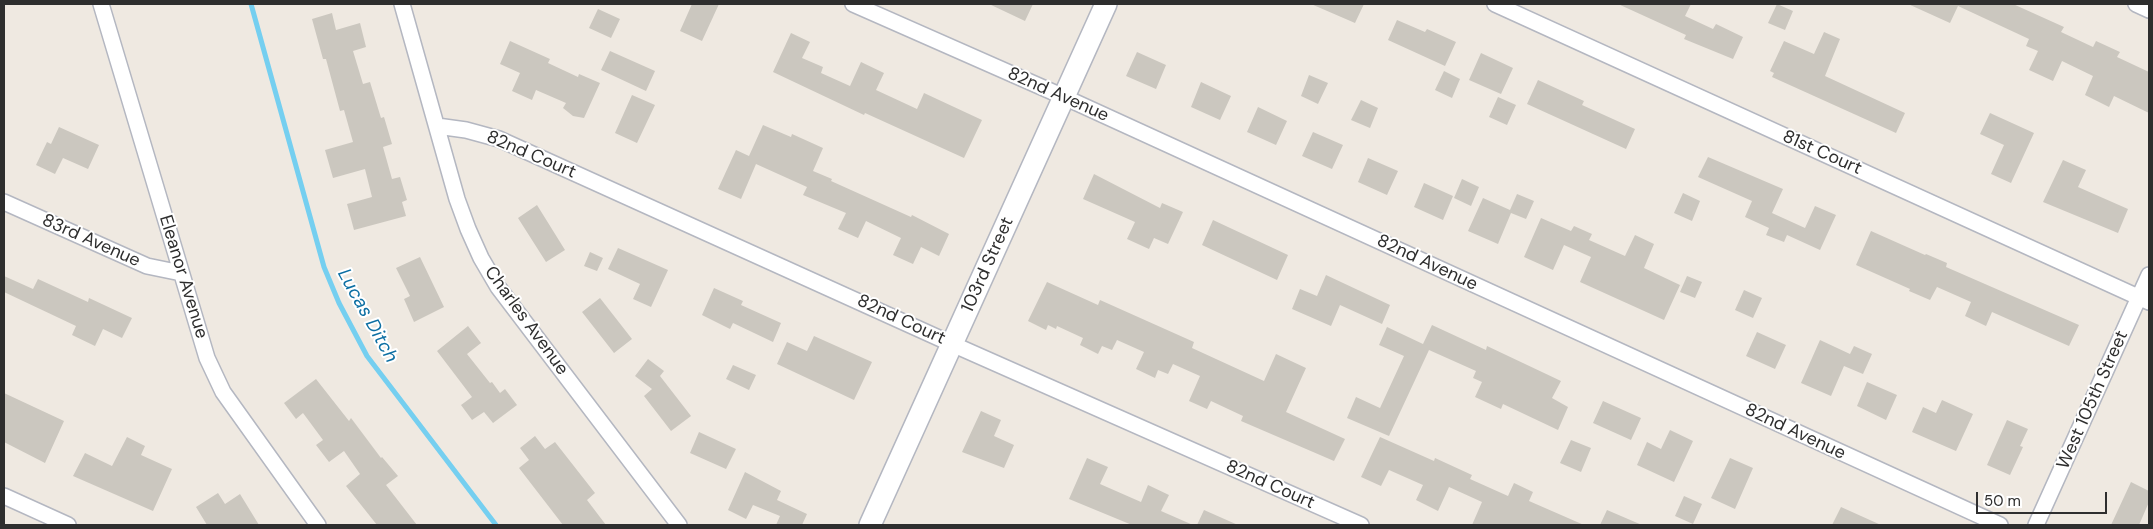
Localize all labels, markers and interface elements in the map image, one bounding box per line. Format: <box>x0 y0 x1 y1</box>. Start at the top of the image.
street label: 82nd Avenue <box>1004 63 1112 127</box>
street label: 82nd Court <box>483 126 579 184</box>
street label: 81st Court <box>1779 126 1865 180</box>
street label: 83rd Avenue <box>39 210 143 272</box>
street label: Eleanor Avenue <box>154 213 212 341</box>
street label: 103rd Street <box>957 214 1019 316</box>
street label: 82nd Avenue <box>1373 230 1481 296</box>
street label: Charles Avenue <box>479 262 573 380</box>
water label: Lucas Ditch <box>332 265 402 367</box>
street label: 82nd Court <box>853 290 949 350</box>
street label: West 105th Street <box>2053 327 2133 473</box>
street label: 82nd Avenue <box>1741 399 1849 465</box>
street label: 82nd Court <box>1222 456 1318 514</box>
scale bar <box>1978 482 2109 514</box>
text: 50 m <box>1984 491 2021 511</box>

